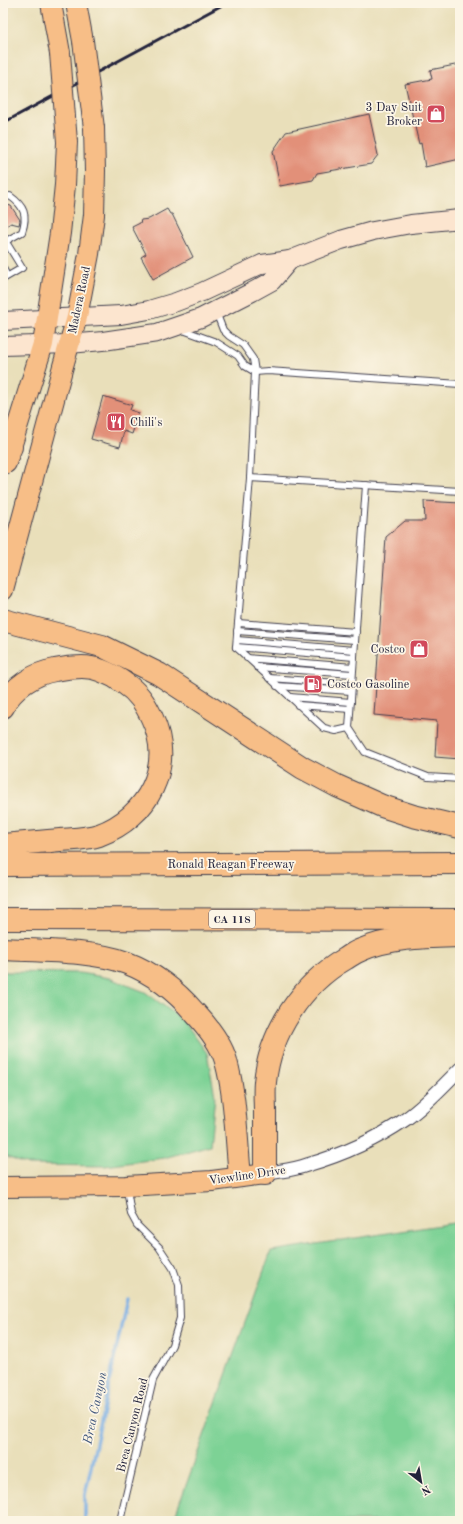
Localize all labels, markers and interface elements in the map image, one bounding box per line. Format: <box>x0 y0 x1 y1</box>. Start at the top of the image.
place label: 3 Day Suit Broker <box>366 102 422 128</box>
shop icon: 3 Day Suit Broker <box>425 103 447 125</box>
street label: Madera Road <box>67 265 93 335</box>
restaurant icon: Chili's <box>105 411 127 433</box>
place label: Chili's <box>130 417 162 429</box>
shop icon: Costco <box>408 638 430 660</box>
place label: Costco <box>370 644 405 656</box>
fuel station icon: Costco Gasoline <box>302 673 324 695</box>
place label: Costco Gasoline <box>327 679 410 691</box>
street label: Ronald Reagan Freeway <box>167 859 295 871</box>
road number: CA 118 <box>209 910 255 928</box>
street label: Viewline Drive <box>208 1165 287 1187</box>
water label: Brea Canyon <box>81 1370 110 1447</box>
street label: Brea Canyon Road <box>115 1377 150 1474</box>
north arrow <box>401 1462 441 1502</box>
text: N <box>418 1482 432 1496</box>

